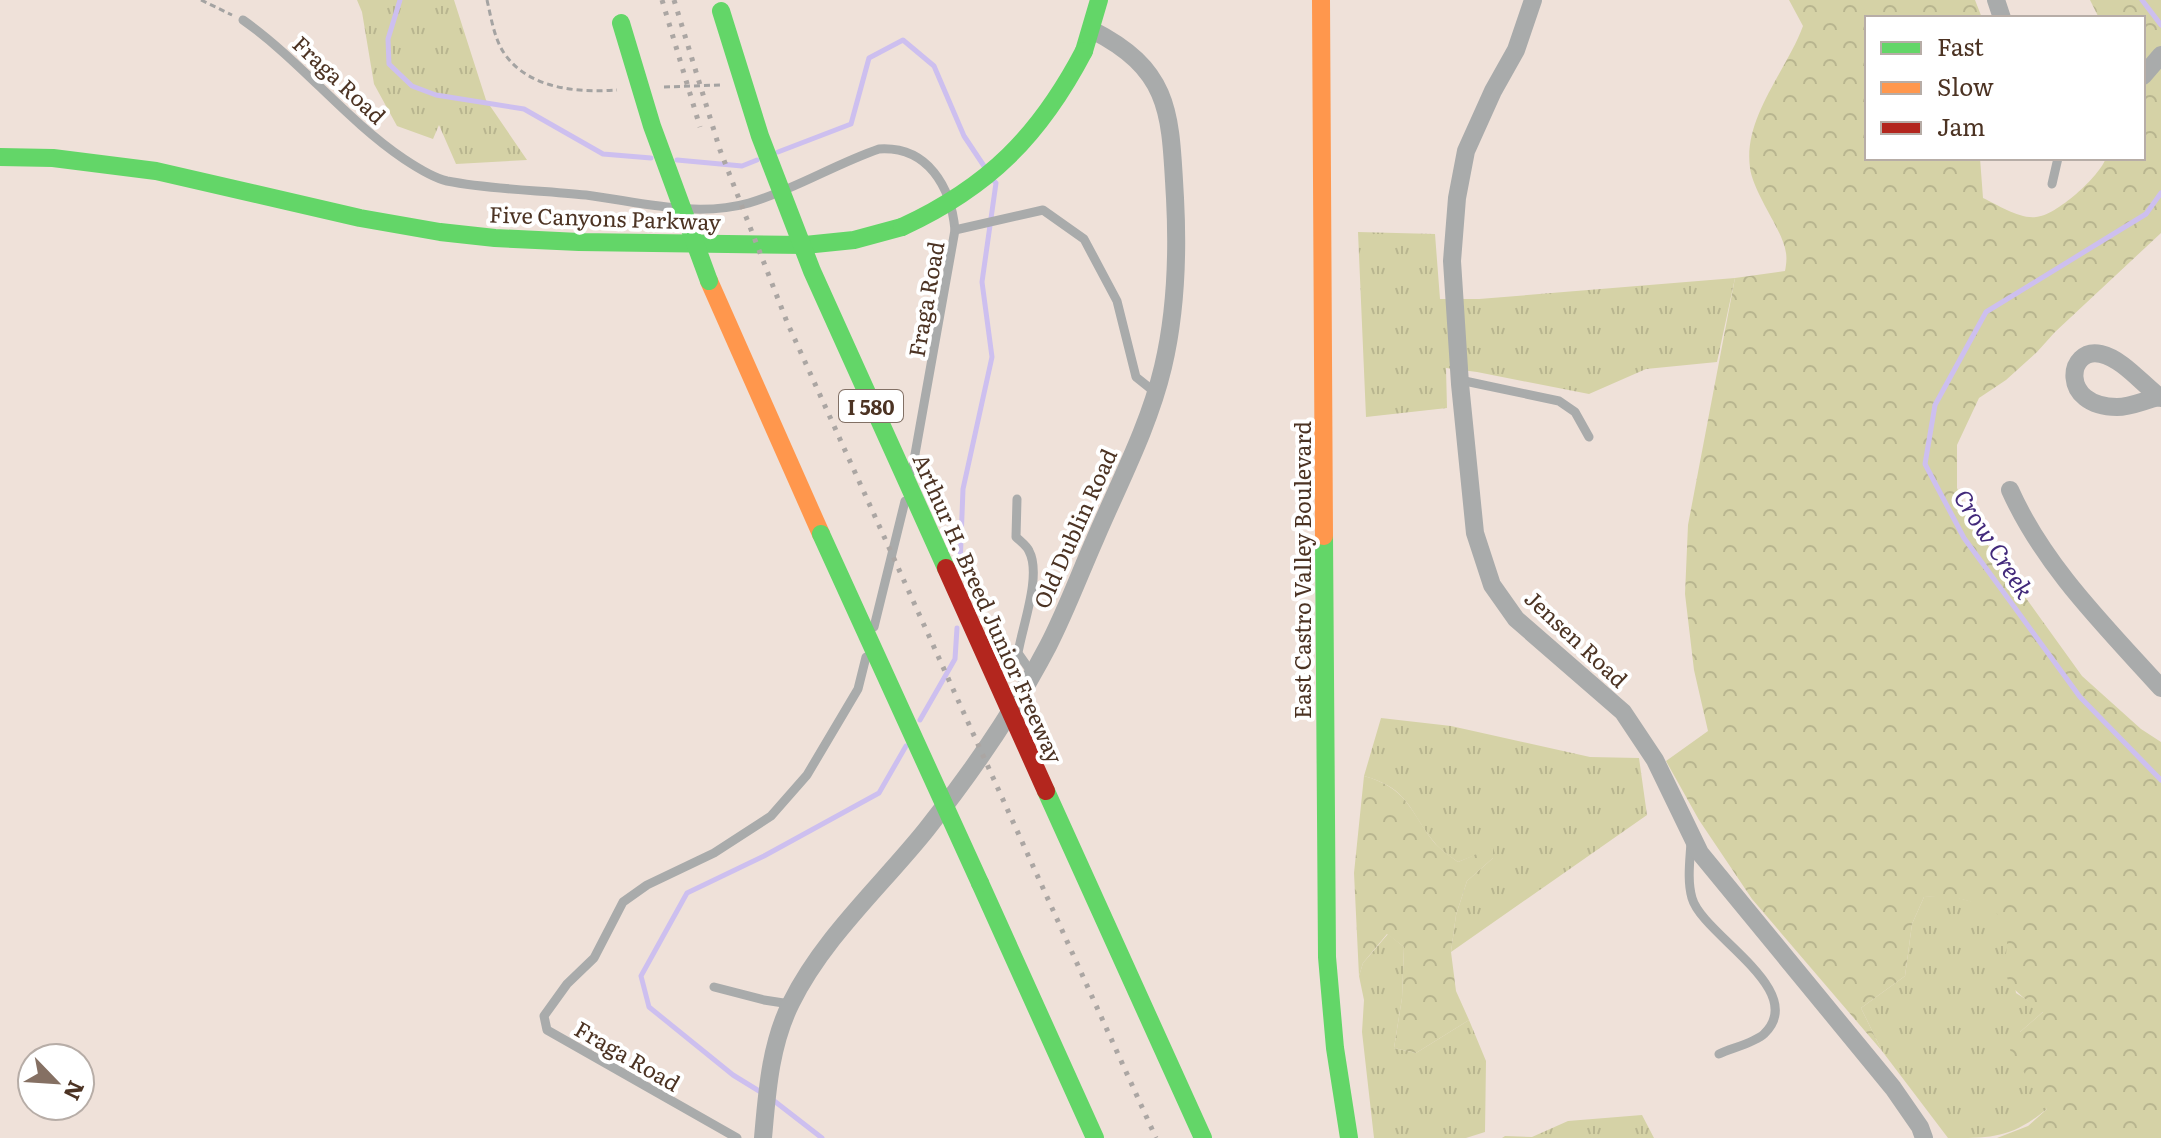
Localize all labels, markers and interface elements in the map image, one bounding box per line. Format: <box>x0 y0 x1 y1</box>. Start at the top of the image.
legend <box>1865 16 2145 160</box>
street label: Fraga Road <box>286 27 394 131</box>
text: Fast <box>1937 28 1984 63</box>
text: Slow <box>1937 68 1994 103</box>
text: Jam <box>1937 108 1985 143</box>
street label: Five Canyons Parkway <box>489 196 722 238</box>
street label: Fraga Road <box>899 239 951 359</box>
road number: I 580 <box>839 390 903 422</box>
street label: East Castro Valley Boulevard <box>1285 421 1318 719</box>
street label: Old Dublin Road <box>1024 443 1124 613</box>
street label: Arthur H. Breed Junior Freeway <box>906 448 1073 769</box>
water label: Crow Creek <box>1947 481 2044 605</box>
street label: Jensen Road <box>1518 581 1636 695</box>
street label: Fraga Road <box>569 1011 687 1099</box>
north arrow <box>16 1042 96 1122</box>
text: N <box>57 1076 94 1106</box>

